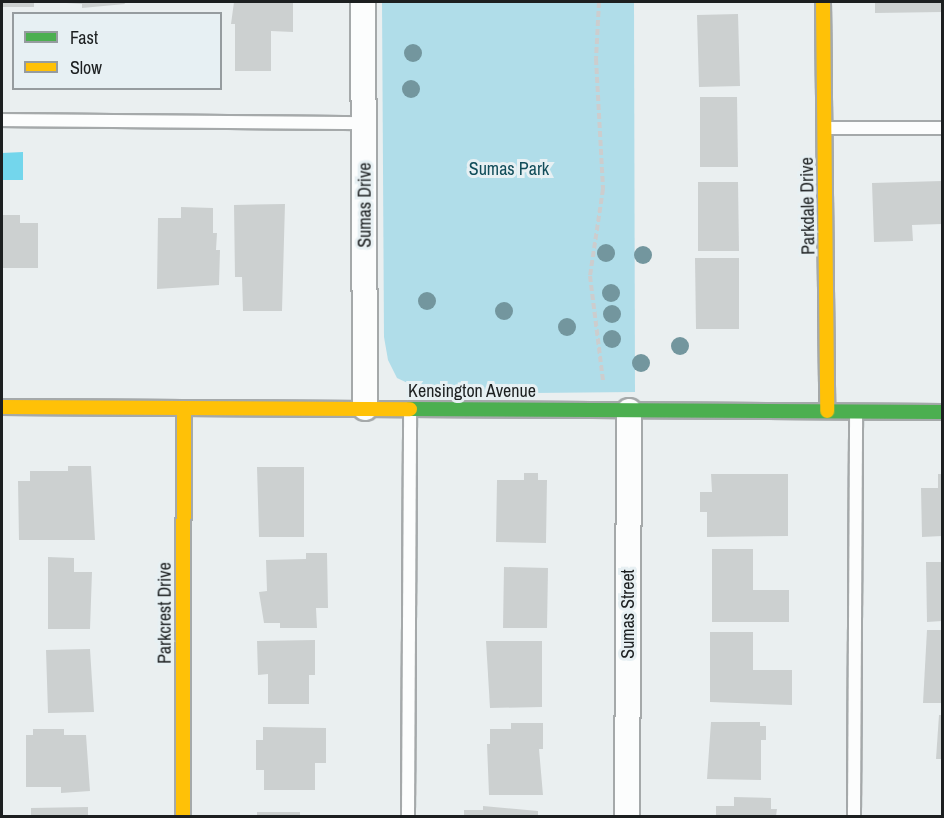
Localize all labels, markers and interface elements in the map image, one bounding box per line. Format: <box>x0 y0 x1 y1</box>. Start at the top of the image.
legend <box>12 12 222 90</box>
text: Fast <box>70 25 98 50</box>
text: Slow <box>70 55 102 80</box>
street label: Parkdale Drive <box>796 157 820 255</box>
park label: Sumas Park <box>469 158 549 180</box>
street label: Sumas Drive <box>354 162 376 248</box>
street label: Kensington Avenue <box>408 380 536 402</box>
street label: Parkcrest Drive <box>154 562 176 664</box>
street label: Sumas Street <box>617 569 639 659</box>

